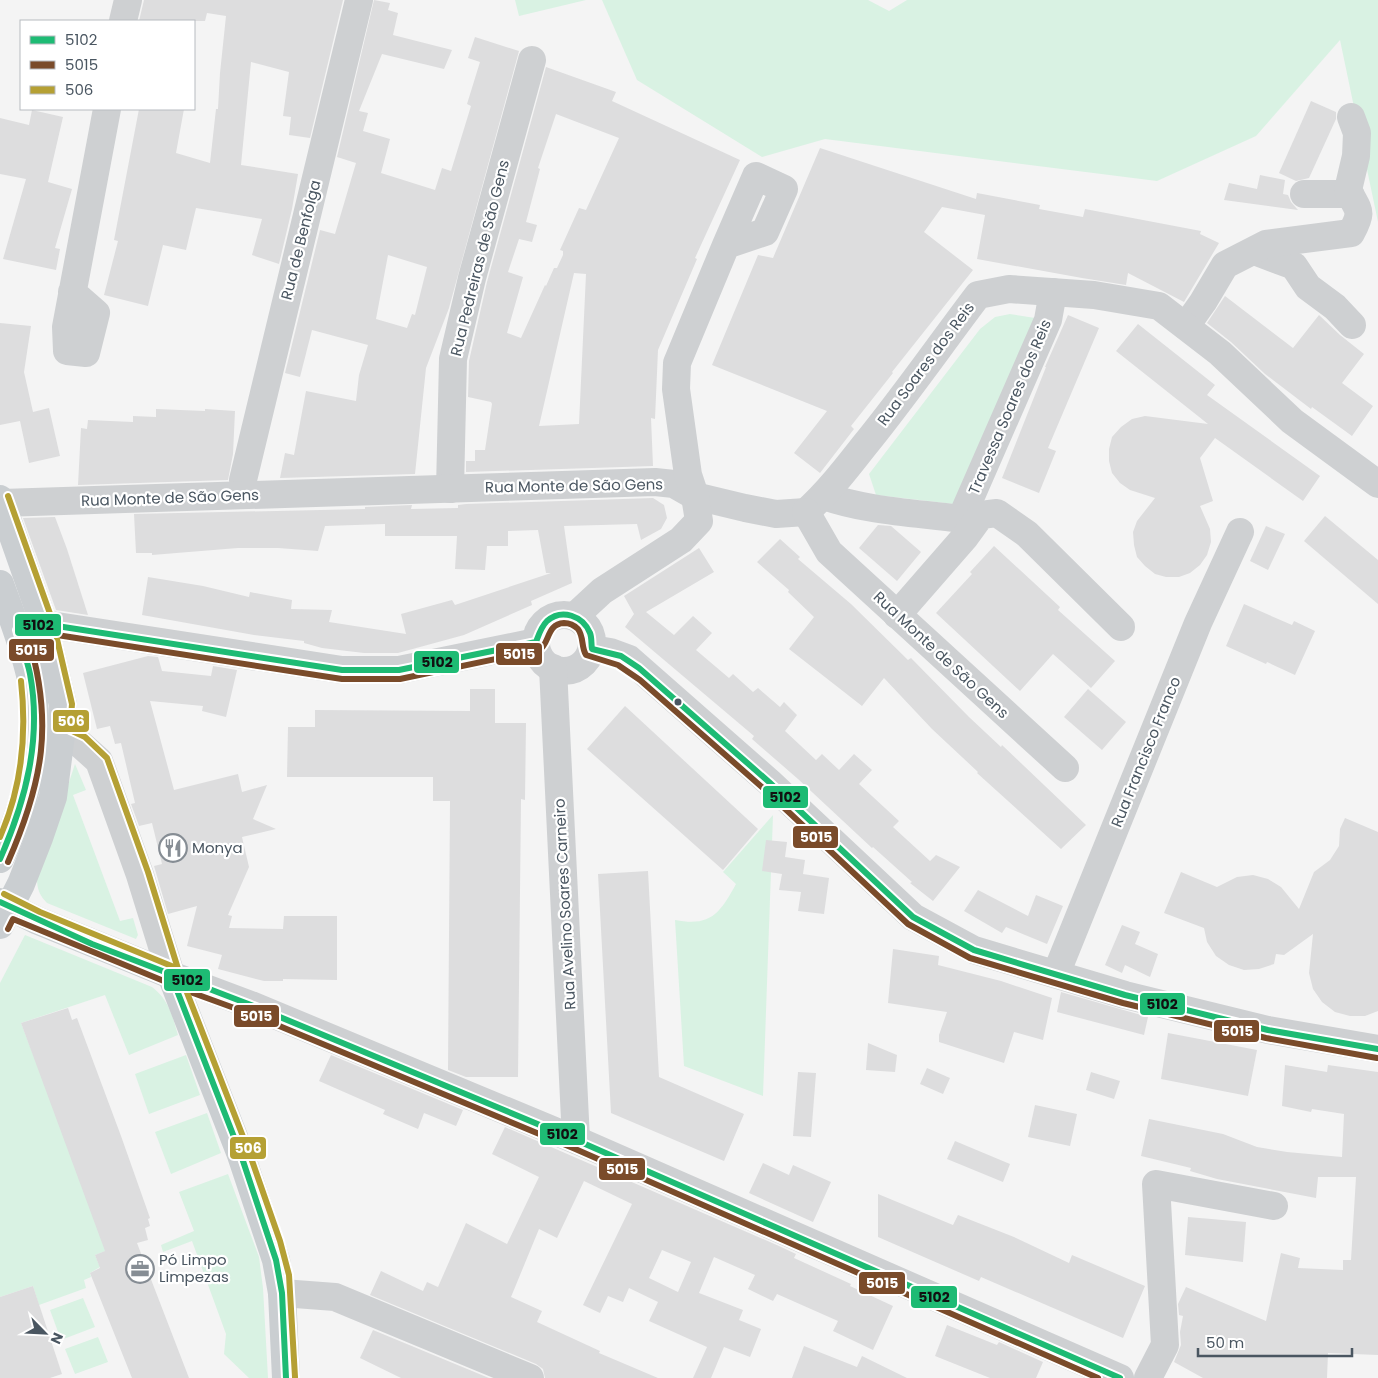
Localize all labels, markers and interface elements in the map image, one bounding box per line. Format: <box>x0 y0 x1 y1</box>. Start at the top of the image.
legend <box>20 20 195 110</box>
text: 5102 <box>65 29 97 50</box>
text: 5015 <box>65 54 98 75</box>
text: 506 <box>65 79 93 100</box>
street label: Rua Pedreiras de São Gens <box>445 157 514 358</box>
street label: Rua de Benfolga <box>275 178 326 302</box>
street label: Rua Soares dos Reis <box>872 297 979 430</box>
street label: Travessa Soares dos Reis <box>963 316 1056 498</box>
street label: Rua Monte de São Gens <box>485 473 663 498</box>
street label: Rua Monte de São Gens <box>81 484 260 511</box>
street label: Rua Monte de São Gens <box>869 586 1014 723</box>
line badge: 5102 <box>14 613 62 637</box>
text: 5102 <box>22 615 54 635</box>
line badge: 5015 <box>8 638 55 662</box>
text: 5015 <box>15 640 47 660</box>
line badge: 5015 <box>495 642 543 666</box>
text: 5015 <box>503 644 535 664</box>
line badge: 5102 <box>413 650 460 674</box>
text: 5102 <box>421 652 453 672</box>
street label: Rua Francisco Franco <box>1106 673 1185 830</box>
unlabelled marker <box>673 697 683 707</box>
line badge: 506 <box>52 709 90 733</box>
text: 506 <box>57 711 85 731</box>
line badge: 5102 <box>762 785 809 809</box>
text: 5102 <box>769 787 801 807</box>
street label: Rua Avelino Soares Carneiro <box>548 798 581 1010</box>
line badge: 5015 <box>792 825 839 849</box>
text: 5015 <box>800 827 832 847</box>
restaurant icon: Monya <box>158 833 188 863</box>
place label: Monya <box>192 837 243 858</box>
line badge: 5102 <box>163 968 211 992</box>
text: 5102 <box>171 970 203 990</box>
line badge: 5102 <box>1139 992 1186 1016</box>
text: 5102 <box>1146 994 1178 1014</box>
line badge: 5015 <box>233 1004 280 1028</box>
text: 5015 <box>240 1006 272 1026</box>
line badge: 5015 <box>1213 1019 1260 1043</box>
text: 5015 <box>1221 1021 1253 1041</box>
line badge: 5102 <box>539 1122 586 1146</box>
text: 5102 <box>546 1124 578 1144</box>
line badge: 506 <box>229 1136 267 1160</box>
text: 506 <box>234 1138 262 1158</box>
line badge: 5015 <box>598 1157 646 1181</box>
text: 5015 <box>606 1159 638 1179</box>
place label: Pó Limpo Limpezas <box>159 1249 229 1287</box>
office icon: Pó Limpo Limpezas <box>125 1254 155 1284</box>
line badge: 5015 <box>858 1271 906 1295</box>
text: 5015 <box>866 1273 898 1293</box>
line badge: 5102 <box>910 1285 958 1309</box>
text: 5102 <box>918 1287 950 1307</box>
north arrow <box>20 1308 70 1358</box>
scale bar <box>1198 1326 1352 1358</box>
text: N <box>46 1329 68 1347</box>
text: 50 m <box>1206 1332 1244 1353</box>

